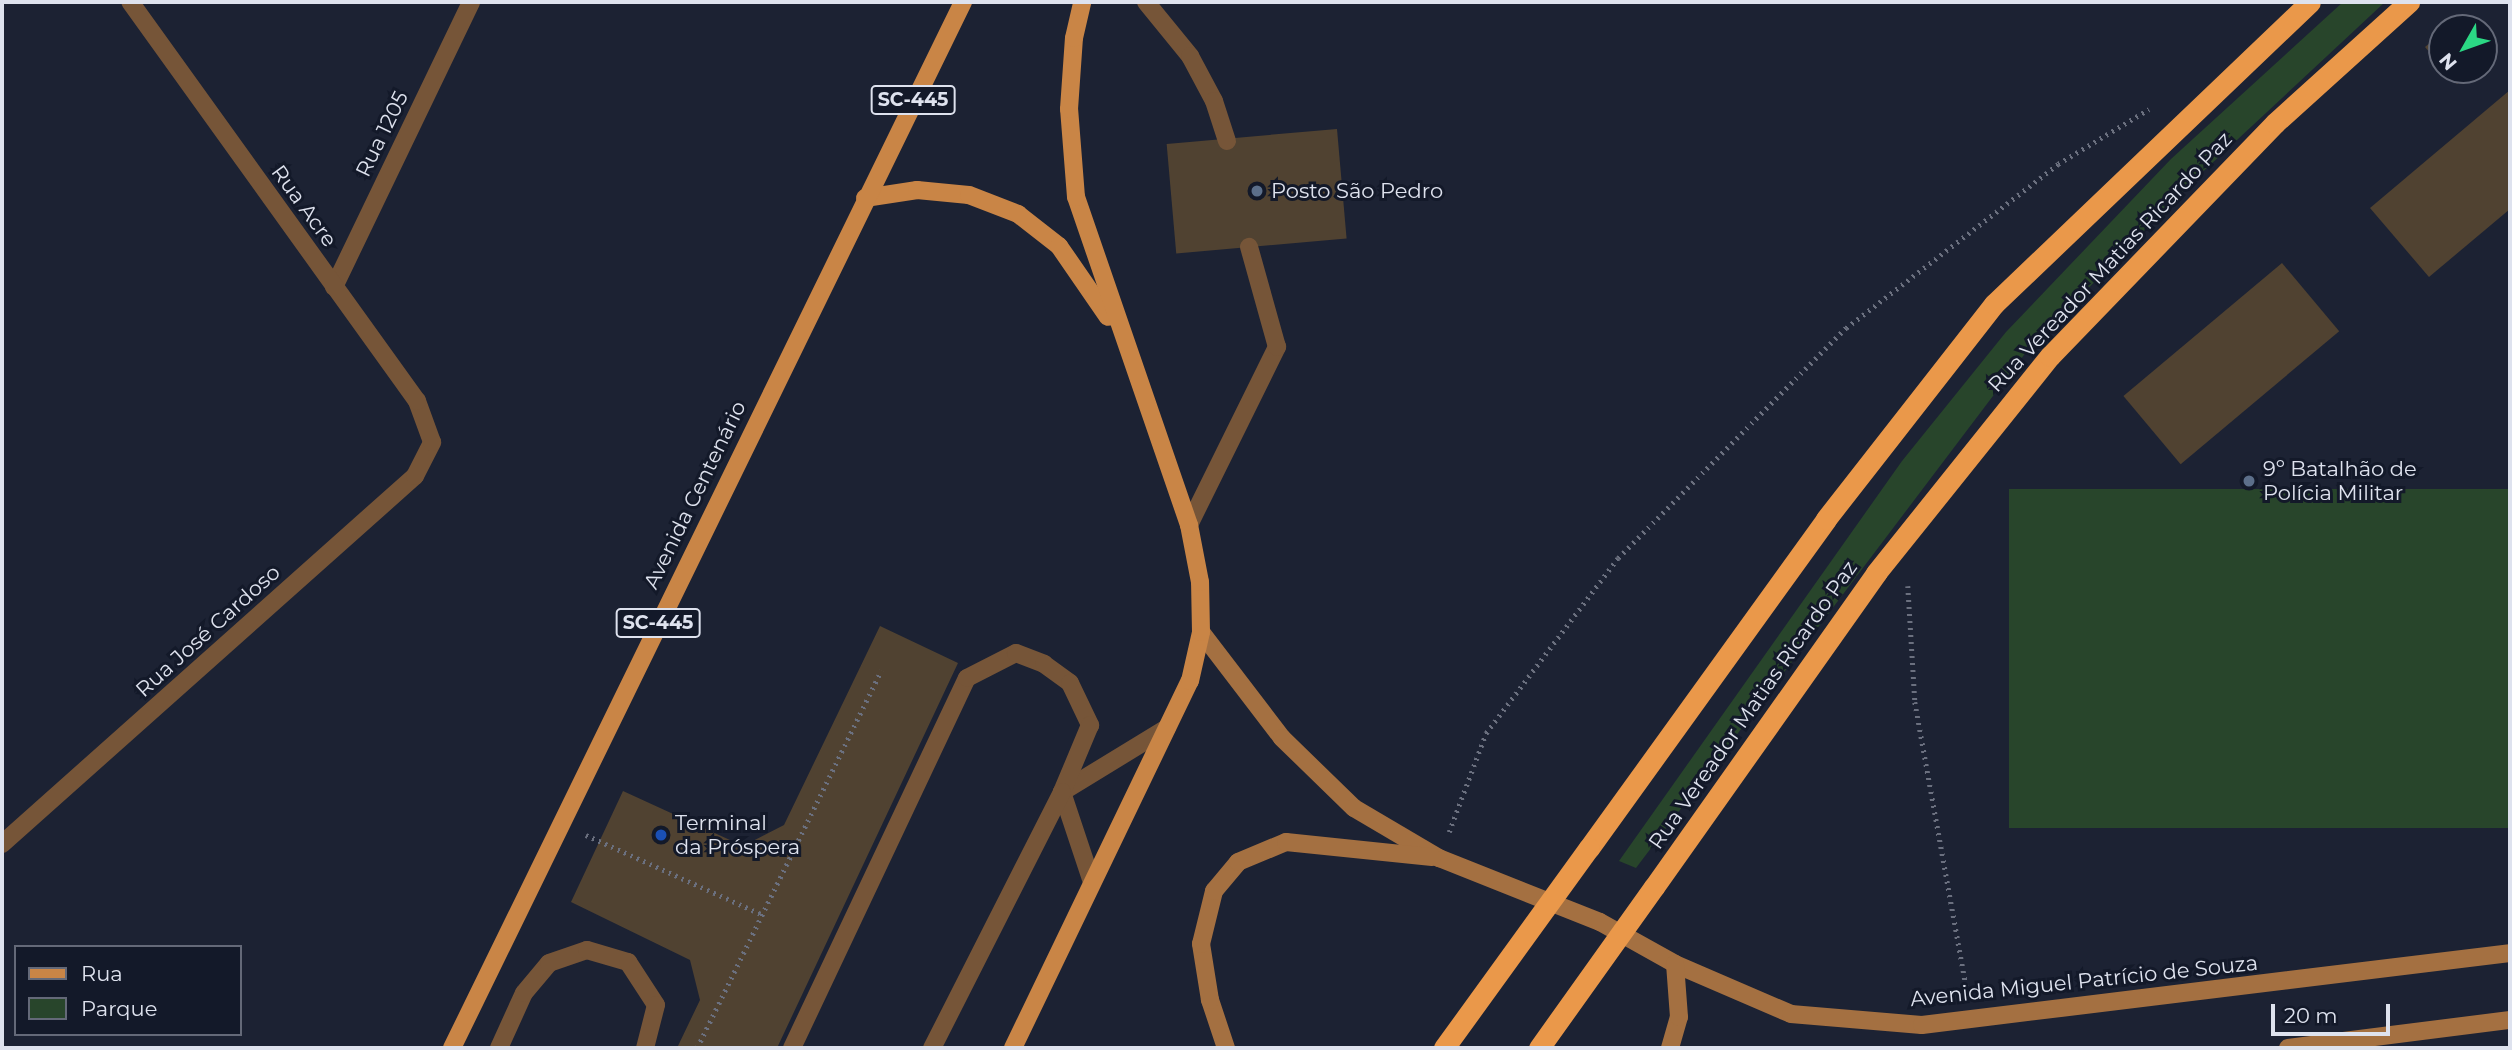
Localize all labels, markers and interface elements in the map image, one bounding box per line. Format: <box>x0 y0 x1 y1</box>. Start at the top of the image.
north arrow <box>2428 14 2498 84</box>
text: N <box>2434 48 2462 75</box>
road number: SC-445 <box>869 85 957 116</box>
street label: Rua 1205 <box>350 87 414 181</box>
street label: Rua Vereador Matias Ricardo Paz <box>1983 127 2237 397</box>
street label: Rua Acre <box>266 160 342 252</box>
place label: Posto São Pedro <box>1271 178 1443 204</box>
marker: Posto São Pedro <box>1249 183 1265 199</box>
street label: Avenida Centenário <box>639 397 751 593</box>
place label: 9º Batalhão de Polícia Militar <box>2263 456 2417 506</box>
marker: 9º Batalhão de Polícia Militar <box>2241 473 2257 489</box>
street label: Rua Vereador Matias Ricardo Paz <box>1643 556 1863 854</box>
street label: Rua José Cardoso <box>131 560 285 702</box>
road number: SC-445 <box>614 608 702 638</box>
place label: Terminal da Próspera <box>675 810 800 860</box>
marker: Terminal da Próspera <box>653 827 669 843</box>
legend <box>14 945 242 1036</box>
street label: Avenida Miguel Patrício de Souza <box>1909 950 2259 1012</box>
text: Rua <box>81 961 123 986</box>
scale bar <box>2274 990 2393 1034</box>
text: Parque <box>81 996 157 1021</box>
text: 20 m <box>2284 1003 2338 1028</box>

